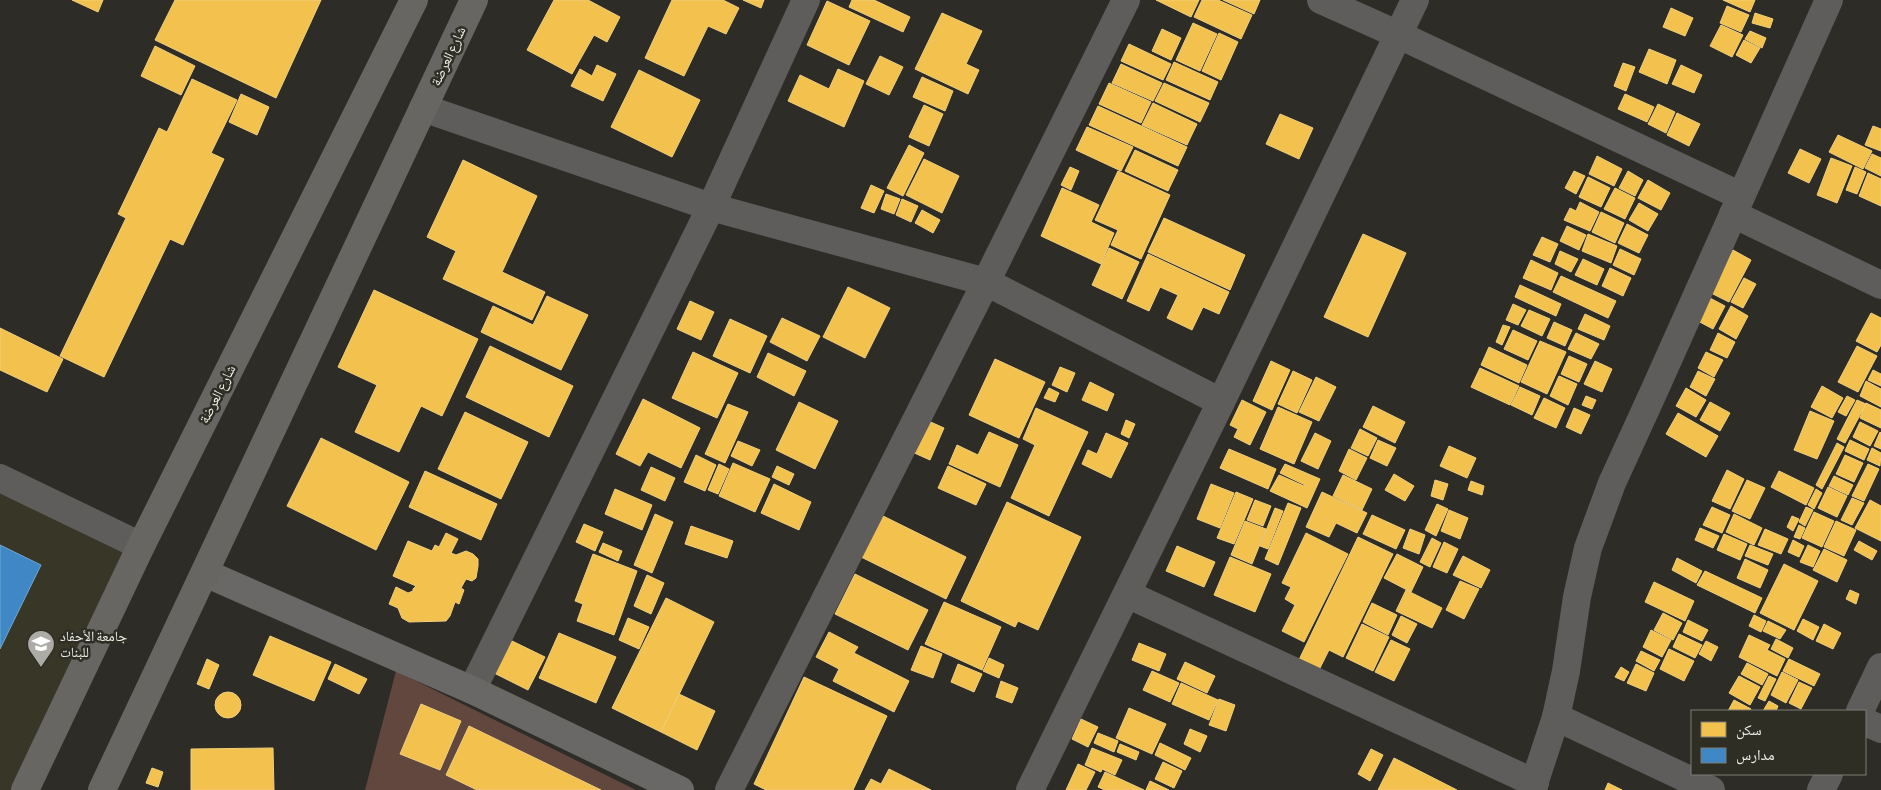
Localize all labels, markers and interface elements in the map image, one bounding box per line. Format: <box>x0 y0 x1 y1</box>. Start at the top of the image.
street label: شارع العرضة <box>427 24 471 89</box>
street label: شارع العرضة <box>195 362 240 427</box>
place label: جامعة الأحفاد للبنات <box>60 628 127 660</box>
school or university icon: جامعة الأحفاد للبنات <box>26 629 56 668</box>
legend <box>1691 710 1866 775</box>
text: سكن <box>1736 721 1762 740</box>
text: مدارس <box>1736 746 1775 765</box>

